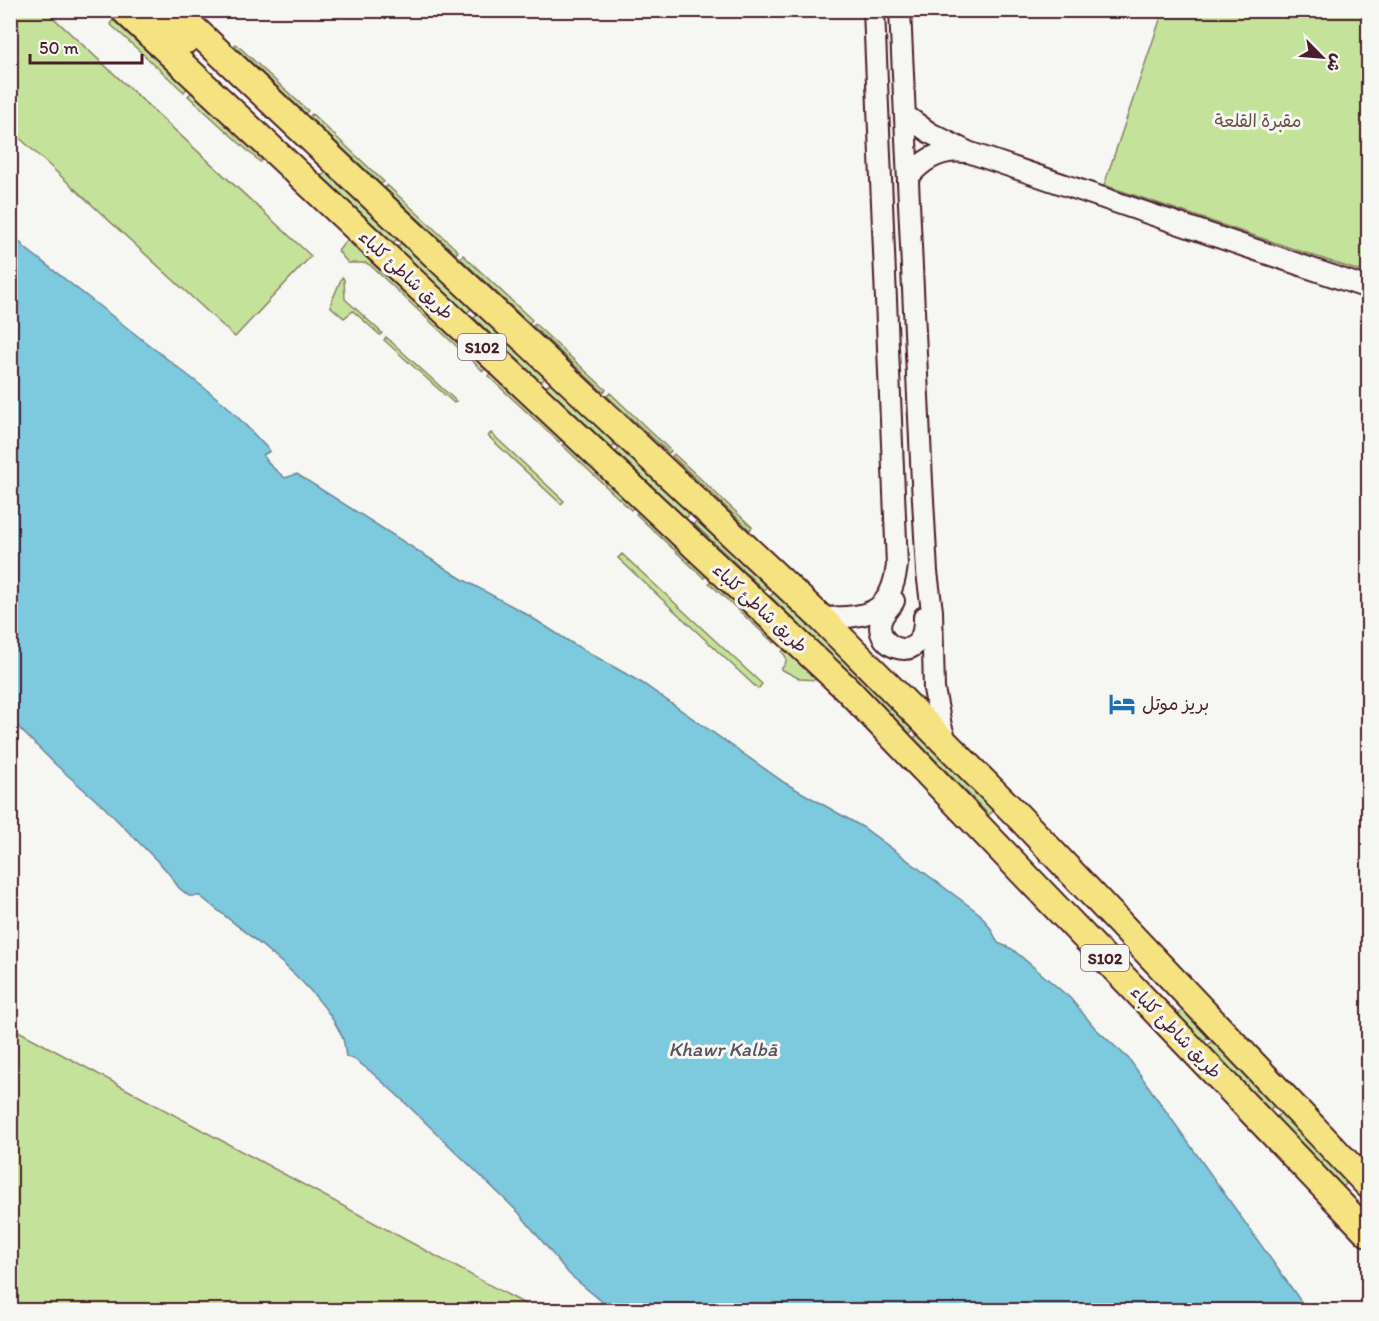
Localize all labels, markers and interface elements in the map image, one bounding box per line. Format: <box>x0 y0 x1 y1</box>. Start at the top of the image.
scale bar <box>30 27 142 65</box>
north arrow <box>1292 27 1352 87</box>
text: 50 m <box>39 37 79 59</box>
text: ش <box>1323 51 1347 75</box>
park label: مقبرة القلعة <box>1215 110 1301 132</box>
street label: طريق شاطئ كلباء <box>354 226 458 324</box>
road number: S102 <box>458 334 506 360</box>
street label: طريق شاطئ كلباء <box>708 559 812 657</box>
hotel icon: بريز موتل <box>1107 689 1137 719</box>
place label: بريز موتل <box>1142 693 1209 715</box>
road number: S102 <box>1081 945 1129 971</box>
street label: طريق شاطئ كلباء <box>1126 981 1226 1083</box>
water label: Khawr Kalbā <box>669 1037 778 1061</box>

